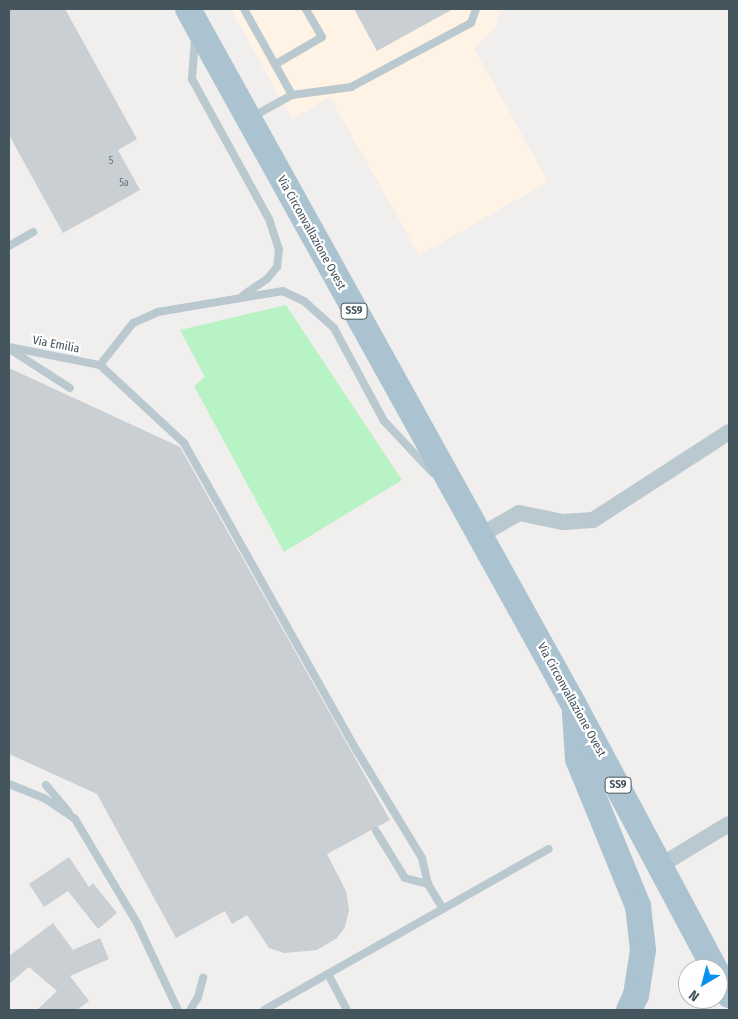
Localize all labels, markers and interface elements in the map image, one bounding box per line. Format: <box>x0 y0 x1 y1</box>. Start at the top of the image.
house number: 5 <box>109 156 113 168</box>
street label: Via Circonvallazione Ovest <box>274 173 348 293</box>
house number: 5a <box>119 178 129 190</box>
road number: SS9 <box>340 302 368 320</box>
street label: Via Emilia <box>31 333 81 357</box>
street label: Via Circonvallazione Ovest <box>534 640 608 760</box>
road number: SS9 <box>604 776 632 794</box>
north arrow <box>678 959 728 1009</box>
text: N <box>686 986 703 1005</box>

